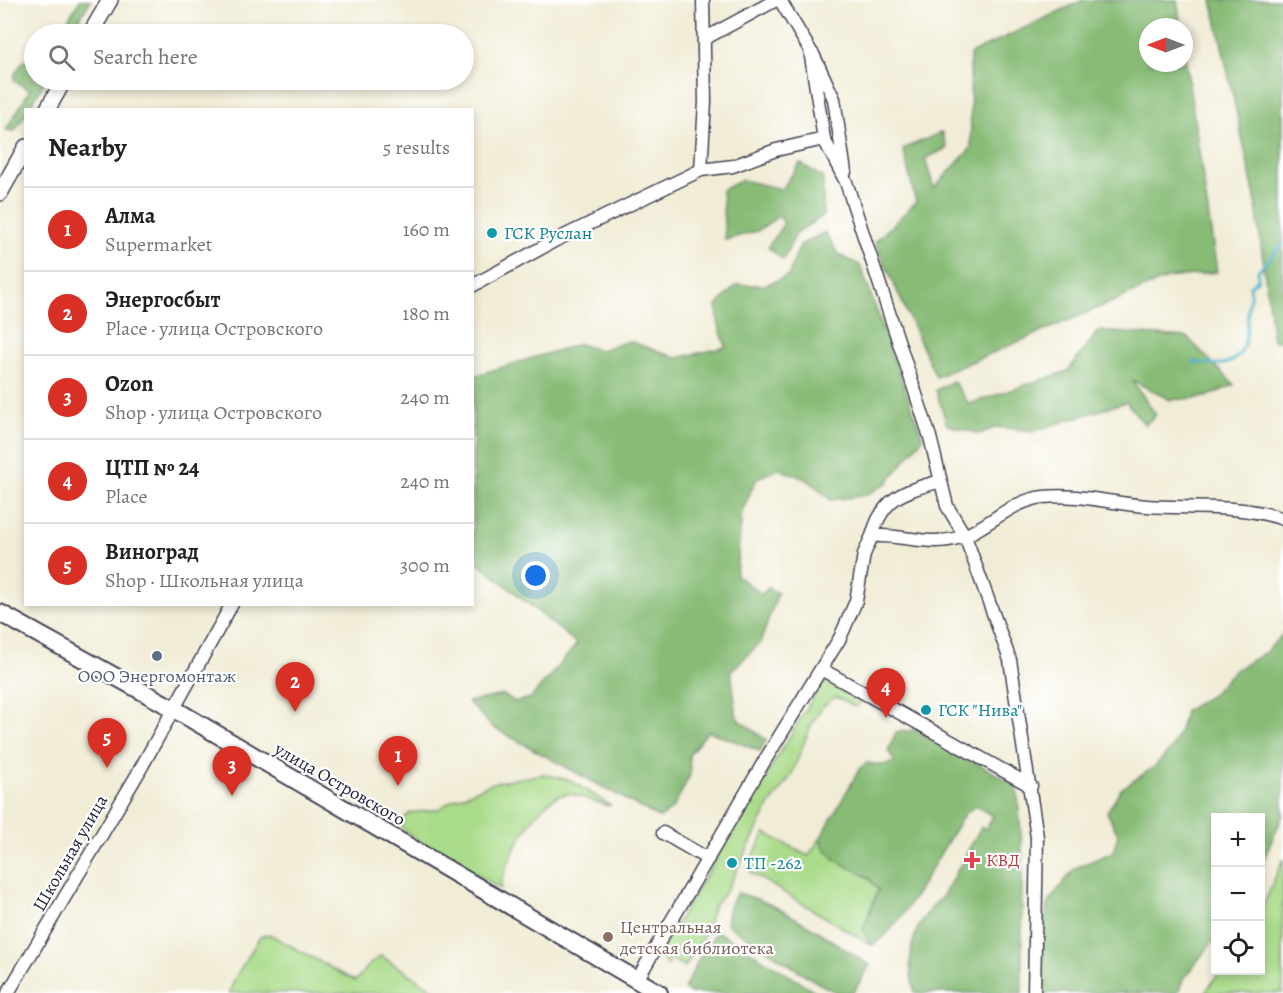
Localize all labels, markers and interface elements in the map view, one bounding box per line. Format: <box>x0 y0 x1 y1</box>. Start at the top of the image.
north arrow <box>1139 18 1193 72</box>
search box <box>24 24 474 90</box>
icon: search <box>45 41 78 74</box>
text: Search here <box>93 42 198 72</box>
text: Nearby <box>48 130 127 165</box>
text: 5 results <box>383 134 450 161</box>
text: Алма <box>105 201 155 231</box>
text: 1 <box>64 216 71 243</box>
text: 160 m <box>403 216 450 243</box>
place label: ГСК Руслан <box>504 221 592 245</box>
marker: ГСК Руслан <box>485 226 499 240</box>
text: Supermarket <box>105 231 212 258</box>
text: Энергосбыт <box>105 285 221 315</box>
text: 2 <box>63 300 72 327</box>
text: 180 m <box>402 300 450 327</box>
text: Place · улица Островского <box>105 315 323 342</box>
text: Ozon <box>105 369 154 399</box>
text: 3 <box>63 384 72 411</box>
text: 240 m <box>400 384 450 411</box>
text: Shop · улица Островского <box>105 399 322 426</box>
text: ЦТП № 24 <box>105 453 199 483</box>
text: 4 <box>63 468 72 495</box>
text: 240 m <box>400 468 450 495</box>
text: Place <box>105 483 147 510</box>
text: Виноград <box>105 537 199 567</box>
text: 5 <box>63 552 72 579</box>
text: 300 m <box>400 552 450 579</box>
your location <box>521 561 550 590</box>
text: Shop · Школьная улица <box>105 567 304 594</box>
marker: ООО Энергомонтаж <box>150 649 164 663</box>
pin: 2 <box>276 662 314 712</box>
place label: ООО Энергомонтаж <box>78 664 237 688</box>
pin: 4 <box>866 668 906 718</box>
place label: ГСК "Нива" <box>938 698 1022 722</box>
marker: ГСК "Нива" <box>919 703 933 717</box>
pin: 5 <box>88 718 126 768</box>
street label: улица Островского <box>269 736 410 831</box>
pin: 1 <box>378 736 418 786</box>
pin: 3 <box>212 746 252 796</box>
street label: Школьная улица <box>27 790 113 916</box>
map controls <box>1211 813 1265 975</box>
button: + <box>1211 813 1265 867</box>
place label: КВД <box>986 848 1020 872</box>
place label: ТП -262 <box>744 851 803 875</box>
marker: КВД <box>963 851 981 869</box>
marker: ТП -262 <box>725 856 739 870</box>
button: − <box>1211 867 1265 921</box>
place label: Центральная детская библиотека <box>619 915 775 960</box>
button: locate <box>1211 921 1265 975</box>
marker: Центральная детская библиотека <box>601 930 615 944</box>

